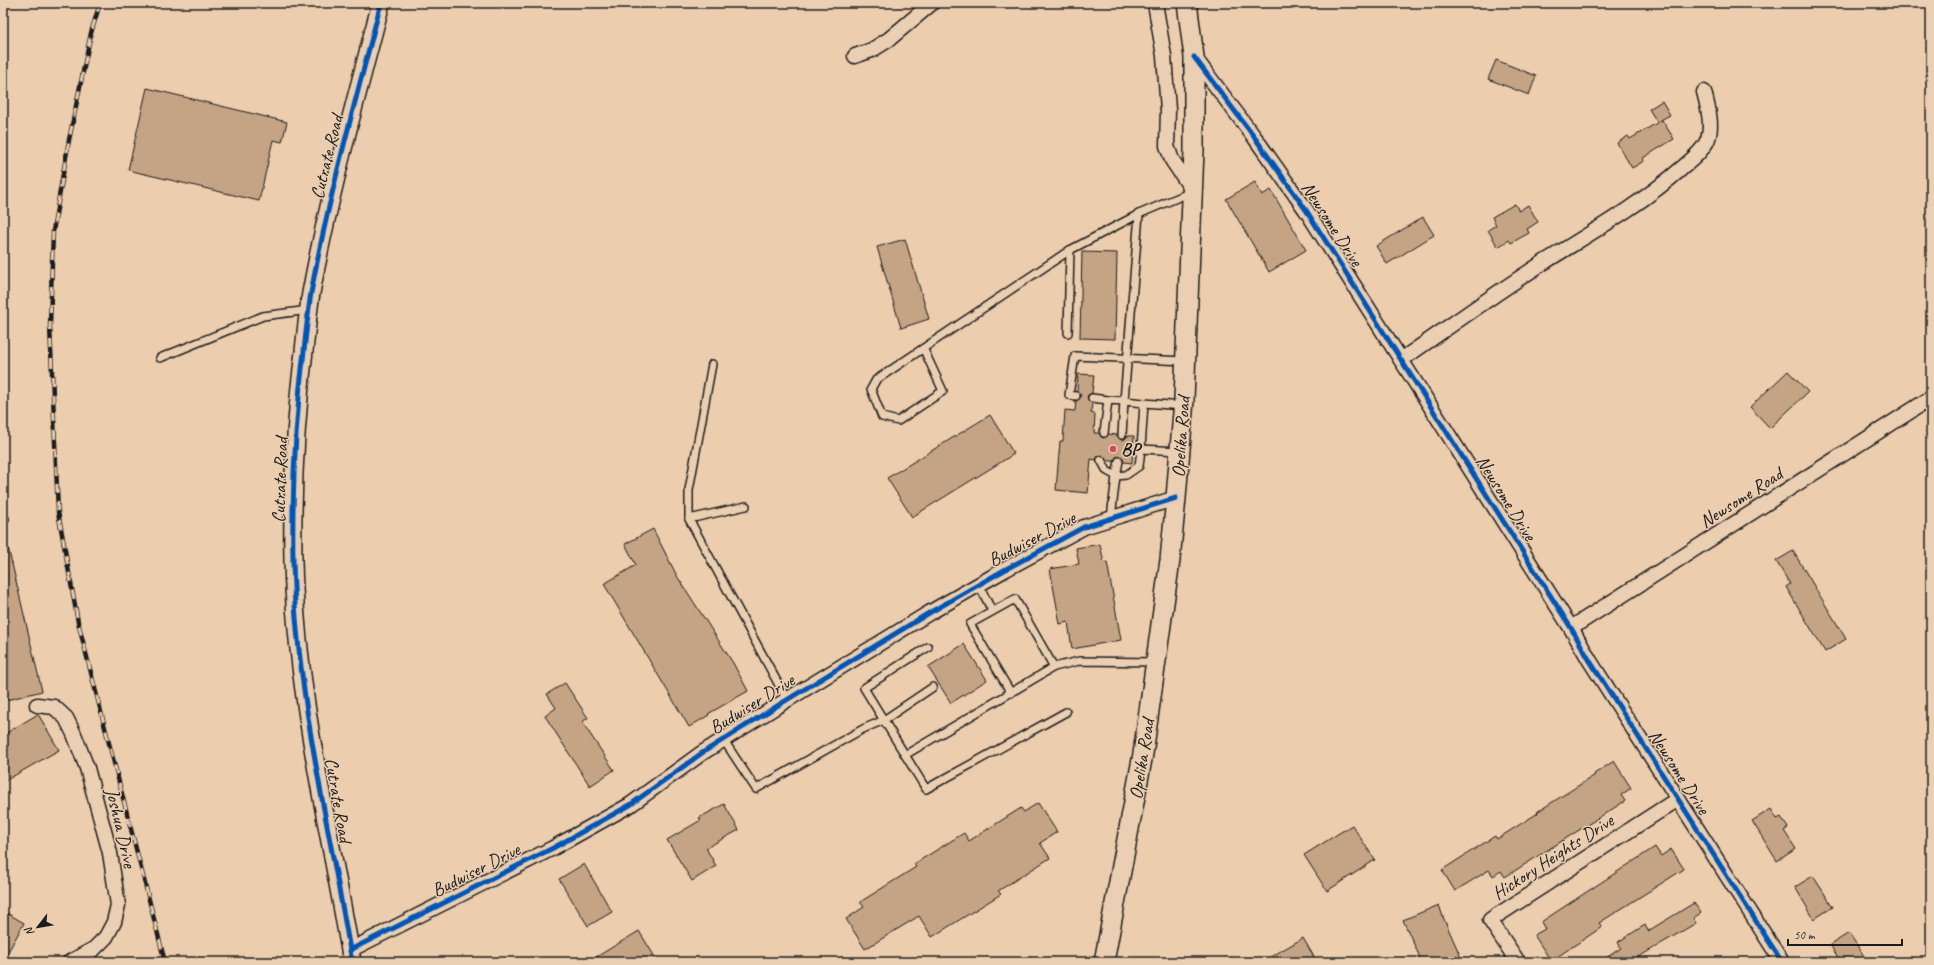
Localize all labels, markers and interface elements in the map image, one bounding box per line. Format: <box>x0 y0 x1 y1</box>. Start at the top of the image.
street label: Cutrate Road <box>305 109 350 201</box>
street label: Newsome Drive <box>1296 177 1369 272</box>
street label: Opelika Road <box>1166 392 1196 478</box>
street label: Cutrate Road <box>267 433 294 523</box>
place label: BP <box>1121 437 1143 461</box>
marker: BP <box>1108 444 1118 454</box>
street label: Newsome Drive <box>1470 451 1543 547</box>
street label: Newsome Road <box>1695 460 1790 534</box>
street label: Budwiser Drive <box>984 505 1081 572</box>
street label: Budwiser Drive <box>705 668 800 740</box>
street label: Opelika Road <box>1124 714 1161 801</box>
street label: Newsome Drive <box>1643 725 1716 820</box>
street label: Cutrate Road <box>319 756 358 848</box>
street label: Joshua Drive <box>100 785 142 872</box>
street label: Hickory Heights Drive <box>1488 808 1620 905</box>
street label: Budwiser Drive <box>428 837 526 902</box>
north arrow <box>18 907 58 947</box>
scale bar <box>1788 921 1902 947</box>
text: N <box>21 924 37 939</box>
text: 50 m <box>1794 927 1816 943</box>

